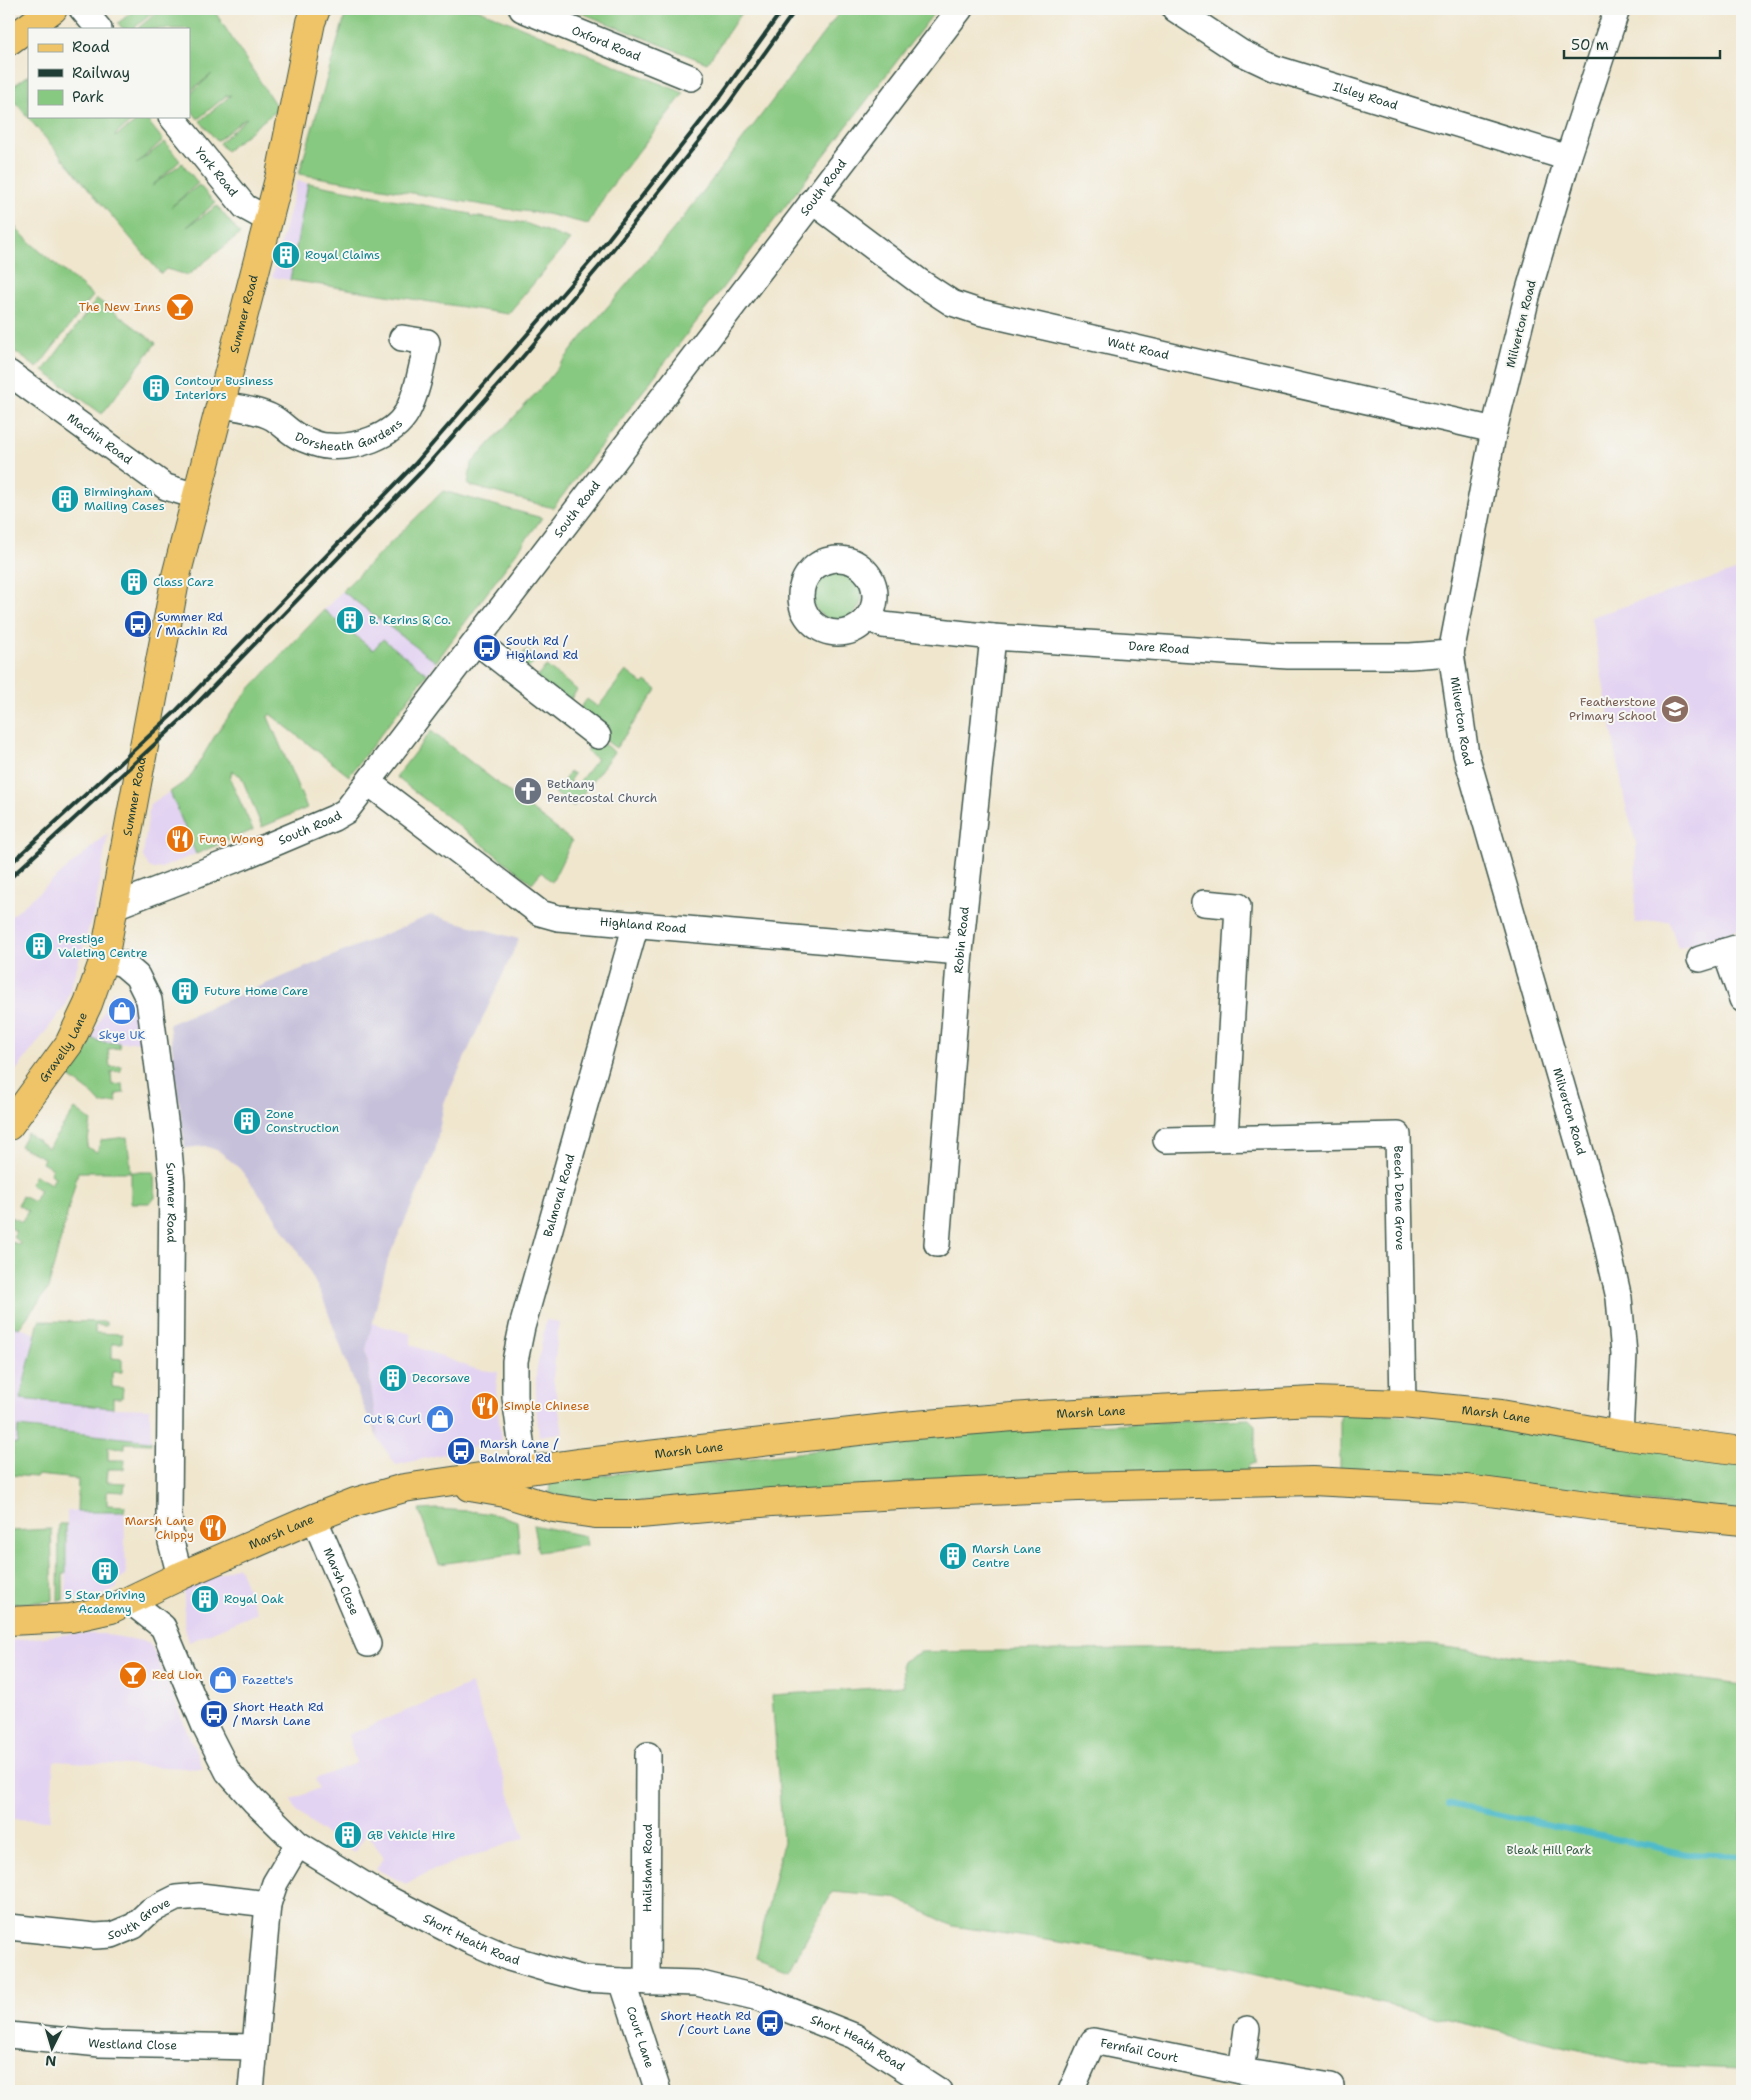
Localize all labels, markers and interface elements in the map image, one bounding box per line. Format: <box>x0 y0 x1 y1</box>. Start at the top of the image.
street label: Oxford Road <box>569 22 644 65</box>
legend <box>28 28 190 118</box>
scale bar <box>1564 28 1720 60</box>
text: 50 m <box>1571 35 1609 55</box>
text: Road <box>72 37 110 57</box>
text: Railway <box>72 63 130 83</box>
street label: Ilsley Road <box>1331 78 1400 114</box>
text: Park <box>72 87 104 107</box>
street label: York Road <box>191 144 242 200</box>
street label: South Road <box>796 156 850 219</box>
building icon: Royal Claims <box>271 240 301 270</box>
place label: Royal Claims <box>305 247 380 263</box>
street label: Summer Road <box>226 273 262 355</box>
street label: Milverton Road <box>1502 278 1540 370</box>
bar icon: The New Inns <box>165 292 195 322</box>
place label: The New Inns <box>79 299 161 315</box>
street label: Watt Road <box>1106 334 1171 363</box>
building icon: Contour Business Interiors <box>141 373 171 403</box>
place label: Contour Business Interiors <box>175 373 274 403</box>
street label: Machin Road <box>64 410 136 468</box>
street label: Dorsheath Gardens <box>292 415 406 455</box>
street label: South Road <box>550 477 604 541</box>
building icon: Birmingham Mailing Cases <box>50 484 80 514</box>
place label: Birmingham Mailing Cases <box>84 484 165 514</box>
building icon: Class Carz <box>119 567 149 597</box>
place label: Class Carz <box>153 574 214 590</box>
building icon: B. Kerins & Co. <box>335 605 365 635</box>
bus stop icon: Summer Rd / Machin Rd <box>123 609 153 639</box>
place label: Summer Rd / Machin Rd <box>157 609 228 639</box>
place label: B. Kerins & Co. <box>369 612 451 628</box>
bus stop icon: South Rd / Highland Rd <box>472 633 502 663</box>
place label: South Rd / Highland Rd <box>506 633 579 663</box>
street label: Dare Road <box>1128 638 1190 658</box>
street label: Milverton Road <box>1447 676 1477 768</box>
place label: Featherstone Primary School <box>1569 694 1656 724</box>
school or university icon: Featherstone Primary School <box>1660 694 1690 724</box>
street label: Summer Road <box>119 755 150 837</box>
church icon: Bethany Pentecostal Church <box>513 776 543 806</box>
place label: Bethany Pentecostal Church <box>547 776 657 806</box>
street label: South Road <box>276 807 345 849</box>
restaurant icon: Fung Wong <box>165 824 195 854</box>
place label: Fung Wong <box>199 831 264 847</box>
street label: Robin Road <box>950 905 973 974</box>
street label: Highland Road <box>599 914 688 937</box>
building icon: Prestige Valeting Centre <box>24 931 54 961</box>
place label: Prestige Valeting Centre <box>58 931 148 961</box>
building icon: Future Home Care <box>170 976 200 1006</box>
place label: Future Home Care <box>204 983 308 999</box>
shop icon: Skye UK <box>107 996 137 1026</box>
street label: Gravelly Lane <box>36 1009 91 1085</box>
place label: Skye UK <box>99 1027 146 1043</box>
street label: Milverton Road <box>1549 1066 1590 1157</box>
building icon: Zone Construction <box>232 1106 262 1136</box>
place label: Zone Construction <box>266 1106 339 1136</box>
street label: Beech Dene Grove <box>1390 1145 1408 1251</box>
street label: Balmoral Road <box>540 1152 579 1239</box>
street label: Summer Road <box>162 1162 180 1243</box>
building icon: Decorsave <box>378 1363 408 1393</box>
place label: Decorsave <box>412 1370 471 1386</box>
restaurant icon: Simple Chinese <box>470 1391 500 1421</box>
place label: Simple Chinese <box>504 1398 590 1414</box>
street label: Marsh Lane <box>1461 1402 1532 1427</box>
street label: Marsh Lane <box>1056 1403 1126 1422</box>
shop icon: Cut & Curl <box>425 1404 455 1434</box>
place label: Cut & Curl <box>363 1411 421 1427</box>
bus stop icon: Marsh Lane / Balmoral Rd <box>446 1436 476 1466</box>
place label: Marsh Lane / Balmoral Rd <box>480 1436 559 1466</box>
street label: Marsh Lane <box>654 1438 725 1462</box>
street label: Marsh Lane <box>246 1511 317 1553</box>
place label: Marsh Lane Chippy <box>125 1513 194 1543</box>
restaurant icon: Marsh Lane Chippy <box>198 1513 228 1543</box>
building icon: Marsh Lane Centre <box>938 1541 968 1571</box>
place label: Marsh Lane Centre <box>972 1541 1042 1571</box>
street label: Marsh Close <box>320 1545 363 1618</box>
building icon: 5 Star Driving Academy <box>90 1556 120 1586</box>
building icon: Royal Oak <box>190 1584 220 1614</box>
place label: 5 Star Driving Academy <box>65 1587 145 1617</box>
place label: Royal Oak <box>224 1591 284 1607</box>
bar icon: Red Lion <box>118 1660 148 1690</box>
shop icon: Fazette's <box>208 1665 238 1695</box>
place label: Red Lion <box>152 1667 202 1683</box>
place label: Fazette's <box>242 1672 293 1688</box>
bus stop icon: Short Heath Rd / Marsh Lane <box>199 1699 229 1729</box>
place label: Short Heath Rd / Marsh Lane <box>233 1699 324 1729</box>
building icon: GB Vehicle Hire <box>333 1820 363 1850</box>
street label: Hailsham Road <box>639 1823 656 1912</box>
place label: GB Vehicle Hire <box>367 1827 456 1843</box>
park label: Bleak Hill Park <box>1506 1842 1592 1858</box>
street label: South Grove <box>107 1894 173 1943</box>
street label: Short Heath Road <box>420 1910 522 1969</box>
street label: Court Lane <box>623 2004 658 2070</box>
place label: Short Heath Rd / Court Lane <box>660 2008 751 2038</box>
bus stop icon: Short Heath Rd / Court Lane <box>755 2008 785 2038</box>
street label: Short Heath Road <box>808 2011 908 2075</box>
north arrow <box>28 2022 78 2072</box>
street label: Westland Close <box>87 2035 177 2053</box>
street label: Fernfail Court <box>1099 2035 1180 2066</box>
text: N <box>45 2052 57 2070</box>

